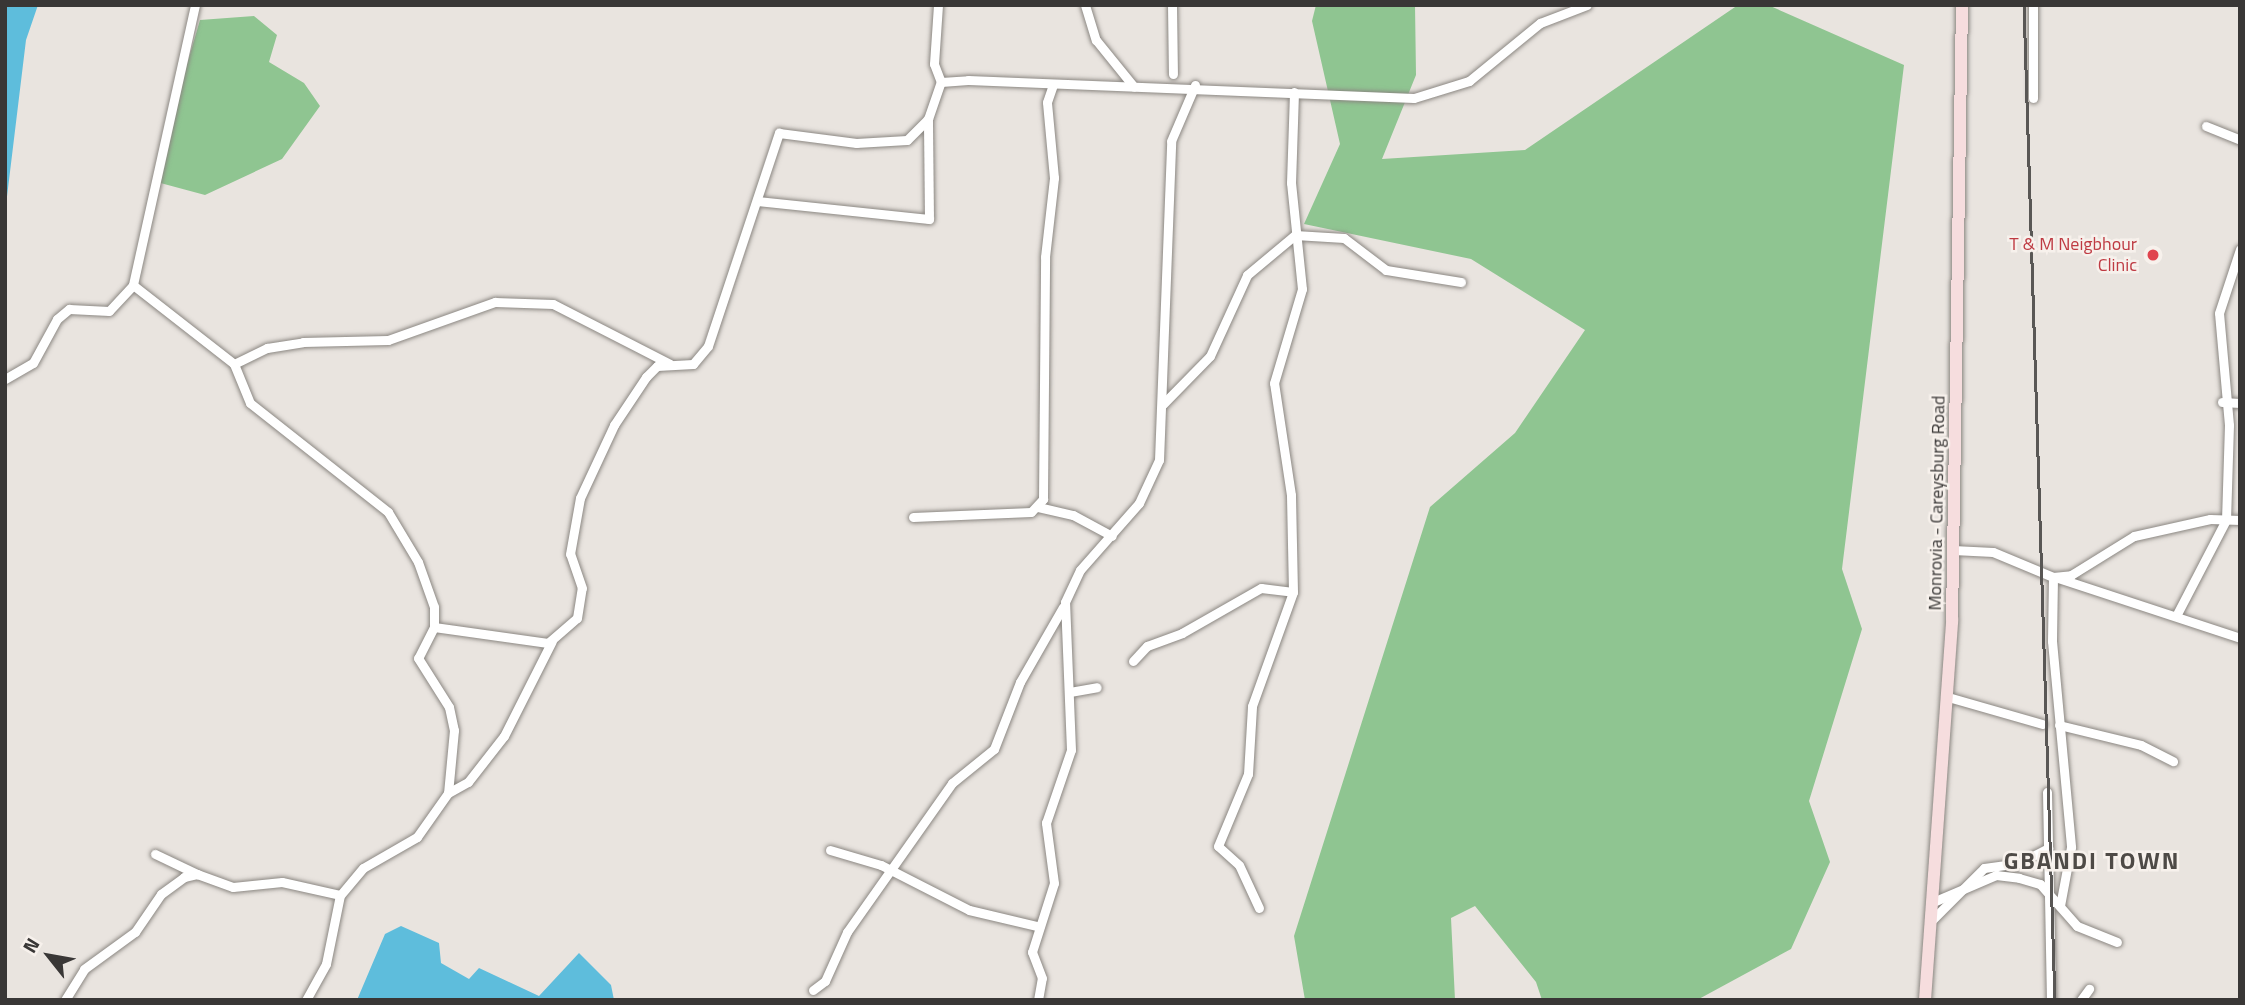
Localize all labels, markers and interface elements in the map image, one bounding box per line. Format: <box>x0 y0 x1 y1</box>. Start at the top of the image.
place label: T & M Neigbhour Clinic <box>2009 234 2137 276</box>
marker: T & M Neigbhour Clinic <box>2143 245 2163 265</box>
street label: Monrovia - Careysburg Road <box>1924 395 1950 611</box>
district label: GBANDI TOWN <box>2005 847 2179 875</box>
north arrow <box>14 921 84 991</box>
text: N <box>15 932 46 958</box>

